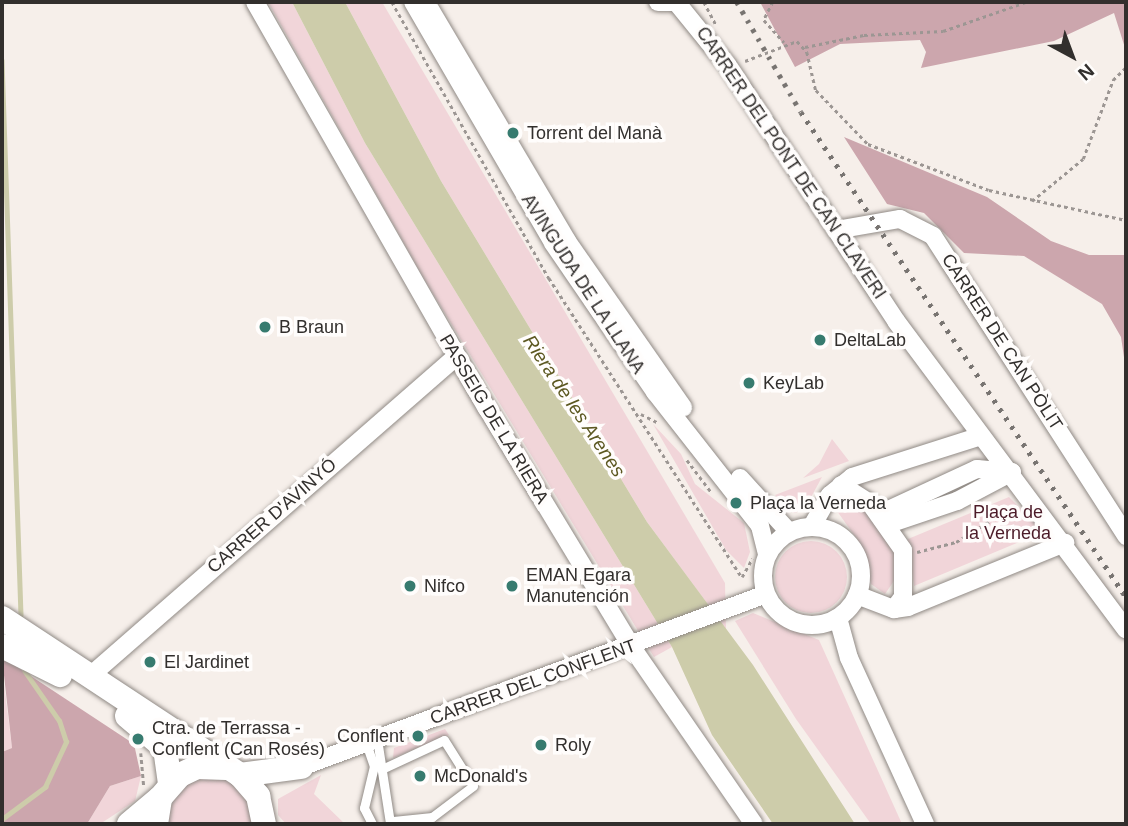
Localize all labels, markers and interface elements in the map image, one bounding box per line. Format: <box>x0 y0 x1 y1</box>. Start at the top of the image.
north arrow <box>1037 21 1107 91</box>
street label: CARRER DEL PONT DE CAN CLAVERI <box>691 22 891 304</box>
text: N <box>1074 60 1098 85</box>
place label: Torrent del Manà <box>527 122 662 144</box>
marker: Torrent del Manà <box>505 125 521 141</box>
street label: AVINGUDA DE LA LLANA <box>516 189 650 379</box>
street label: CARRER DE CAN PÒLIT <box>937 250 1067 434</box>
place label: B Braun <box>279 316 344 338</box>
marker: B Braun <box>257 319 273 335</box>
place label: DeltaLab <box>834 329 906 351</box>
street label: PASSEIG DE LA RIERA <box>435 330 553 508</box>
water label: Riera de les Arenes <box>518 330 630 482</box>
marker: DeltaLab <box>812 332 828 348</box>
place label: KeyLab <box>763 372 824 394</box>
marker: KeyLab <box>741 375 757 391</box>
street label: CARRER D'AVINYÓ <box>203 454 341 578</box>
place label: Plaça la Verneda <box>750 492 886 514</box>
marker: Plaça la Verneda <box>728 495 744 511</box>
park label: Plaça de la Verneda <box>965 502 1051 544</box>
place label: EMAN Egara Manutención <box>526 565 631 608</box>
place label: Nifco <box>424 575 465 597</box>
marker: Nifco <box>402 578 418 594</box>
marker: EMAN Egara Manutención <box>504 578 520 594</box>
street label: CARRER DEL CONFLENT <box>427 635 639 729</box>
place label: El Jardinet <box>164 651 249 673</box>
marker: El Jardinet <box>142 654 158 670</box>
place label: Ctra. de Terrassa - Conflent (Can Rosés) <box>152 718 325 760</box>
place label: Conflent <box>337 725 404 747</box>
marker: Conflent <box>410 728 426 744</box>
marker: Ctra. de Terrassa - Conflent (Can Rosés) <box>130 731 146 747</box>
place label: Roly <box>555 734 591 756</box>
marker: Roly <box>533 737 549 753</box>
place label: McDonald's <box>434 765 527 787</box>
marker: McDonald's <box>412 768 428 784</box>

